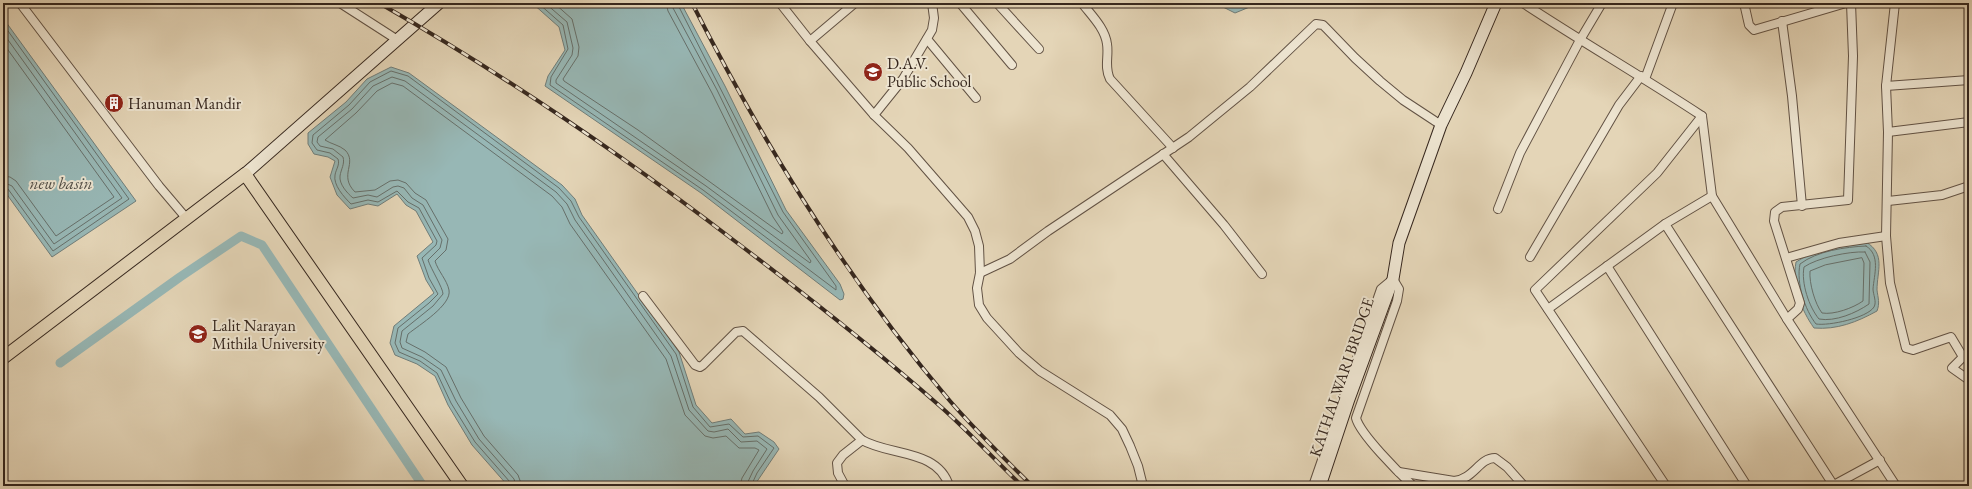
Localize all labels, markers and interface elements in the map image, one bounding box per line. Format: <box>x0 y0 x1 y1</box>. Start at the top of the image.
place label: D.A.V. Public School <box>887 53 972 92</box>
school or university icon: D.A.V. Public School <box>862 61 884 83</box>
building icon: Hanuman Mandir <box>103 92 125 114</box>
place label: Hanuman Mandir <box>128 93 242 114</box>
water label: new basin <box>29 172 93 194</box>
street label: KATHALWARI BRIDGE <box>1304 295 1379 460</box>
place label: Lalit Narayan Mithila University <box>212 315 325 354</box>
school or university icon: Lalit Narayan Mithila University <box>187 323 209 345</box>

